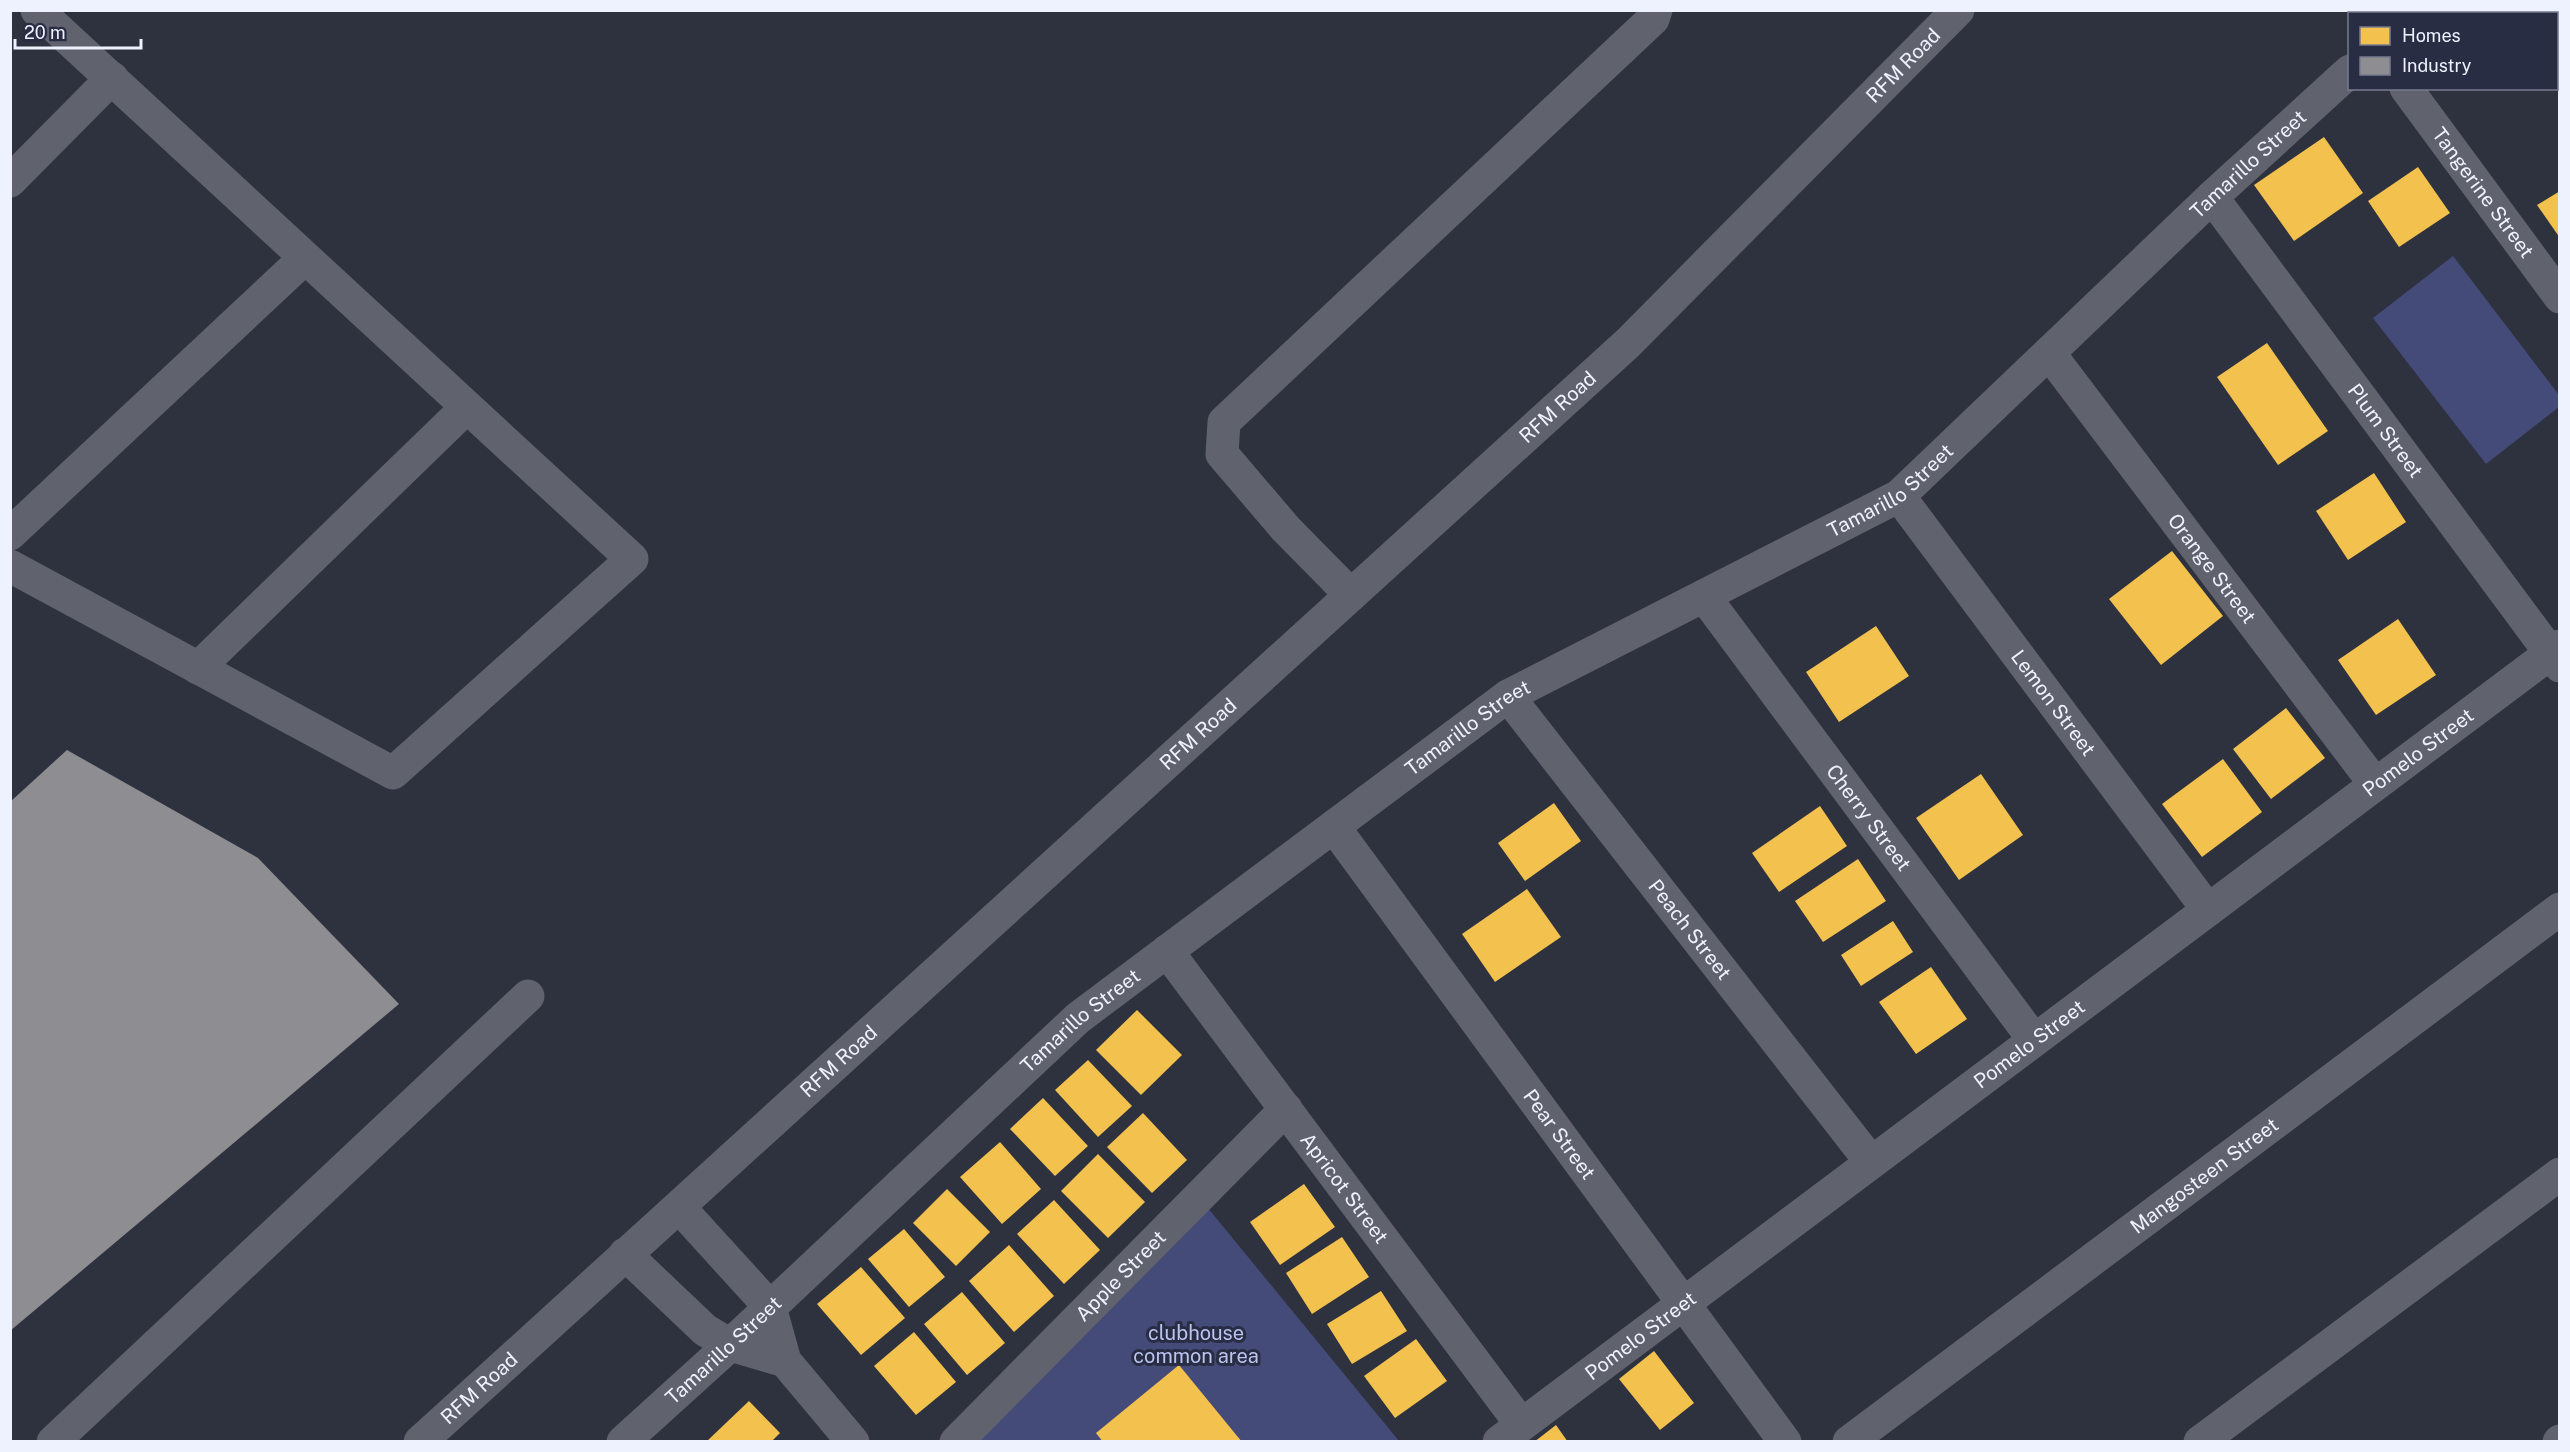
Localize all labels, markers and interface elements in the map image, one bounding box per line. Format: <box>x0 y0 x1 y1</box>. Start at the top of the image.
scale bar <box>15 12 141 50</box>
legend <box>2348 12 2558 90</box>
text: 20 m <box>24 22 66 43</box>
street label: RFM Road <box>1861 23 1945 108</box>
text: Homes <box>2402 25 2461 46</box>
text: Industry <box>2402 55 2472 76</box>
street label: Tamarillo Street <box>2185 105 2311 223</box>
street label: Tangerine Street <box>2427 123 2539 262</box>
street label: RFM Road <box>1514 366 1601 448</box>
street label: Plum Street <box>2343 379 2428 482</box>
street label: Tamarillo Street <box>1823 439 1958 543</box>
street label: Orange Street <box>2163 509 2261 628</box>
street label: Lemon Street <box>2006 645 2101 760</box>
street label: Tamarillo Street <box>1400 675 1534 781</box>
street label: RFM Road <box>1155 693 1242 775</box>
street label: Pomelo Street <box>2358 703 2478 802</box>
street label: Cherry Street <box>1821 760 1916 875</box>
street label: Peach Street <box>1643 875 1736 984</box>
street label: Tamarillo Street <box>1016 964 1145 1078</box>
street label: Pomelo Street <box>1969 995 2090 1094</box>
street label: RFM Road <box>795 1020 882 1102</box>
street label: Pear Street <box>1518 1084 1600 1184</box>
street label: Mangosteen Street <box>2126 1113 2283 1239</box>
street label: Apricot Street <box>1295 1128 1393 1248</box>
street label: Apple Street <box>1071 1225 1171 1326</box>
street label: Pomelo Street <box>1580 1286 1701 1385</box>
street label: Tamarillo Street <box>661 1291 786 1410</box>
park label: clubhouse common area <box>1133 1321 1259 1368</box>
street label: RFM Road <box>436 1347 523 1429</box>

